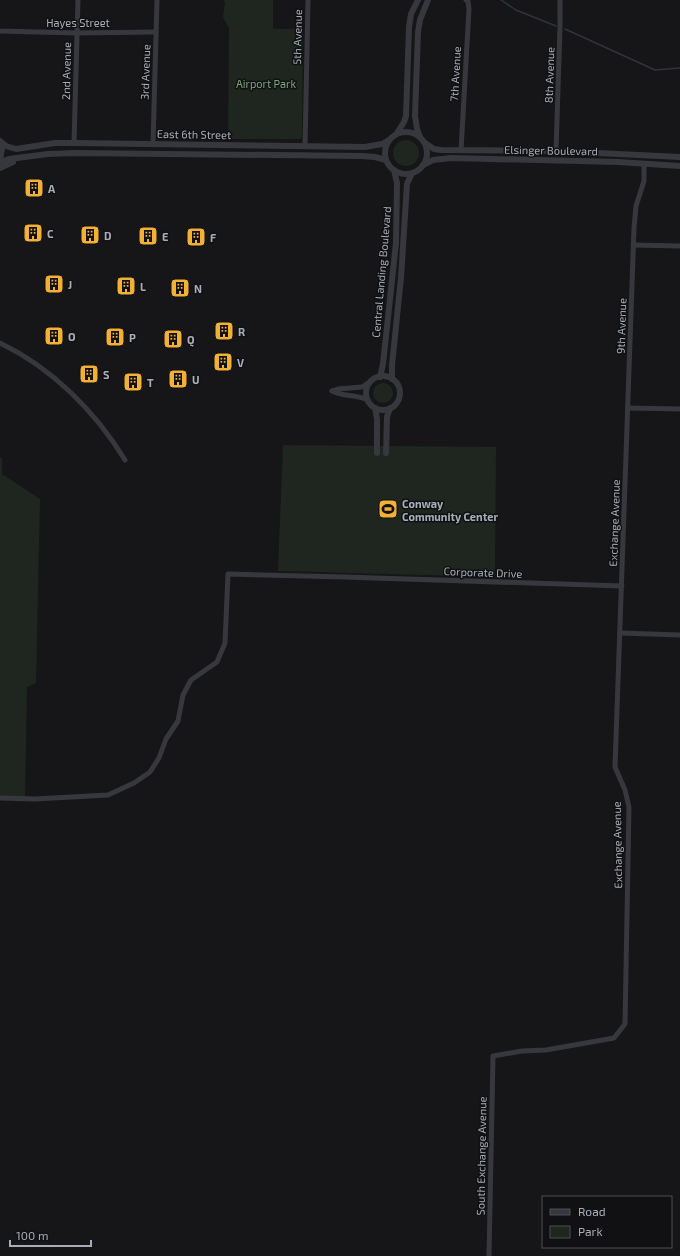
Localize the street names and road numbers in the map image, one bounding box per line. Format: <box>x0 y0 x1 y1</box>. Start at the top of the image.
street label: 5th Avenue <box>290 9 304 65</box>
street label: Hayes Street <box>46 16 110 29</box>
street label: 2nd Avenue <box>59 42 73 100</box>
street label: 3rd Avenue <box>138 44 152 100</box>
street label: 7th Avenue <box>447 46 463 102</box>
street label: 8th Avenue <box>542 47 556 103</box>
street label: East 6th Street <box>157 127 231 141</box>
street label: Elsinger Boulevard <box>504 143 598 157</box>
street label: Central Landing Boulevard <box>369 206 393 338</box>
street label: 9th Avenue <box>614 298 628 354</box>
street label: Exchange Avenue <box>606 479 622 567</box>
street label: Corporate Drive <box>443 564 523 580</box>
street label: Exchange Avenue <box>610 801 624 889</box>
street label: South Exchange Avenue <box>473 1096 489 1216</box>

